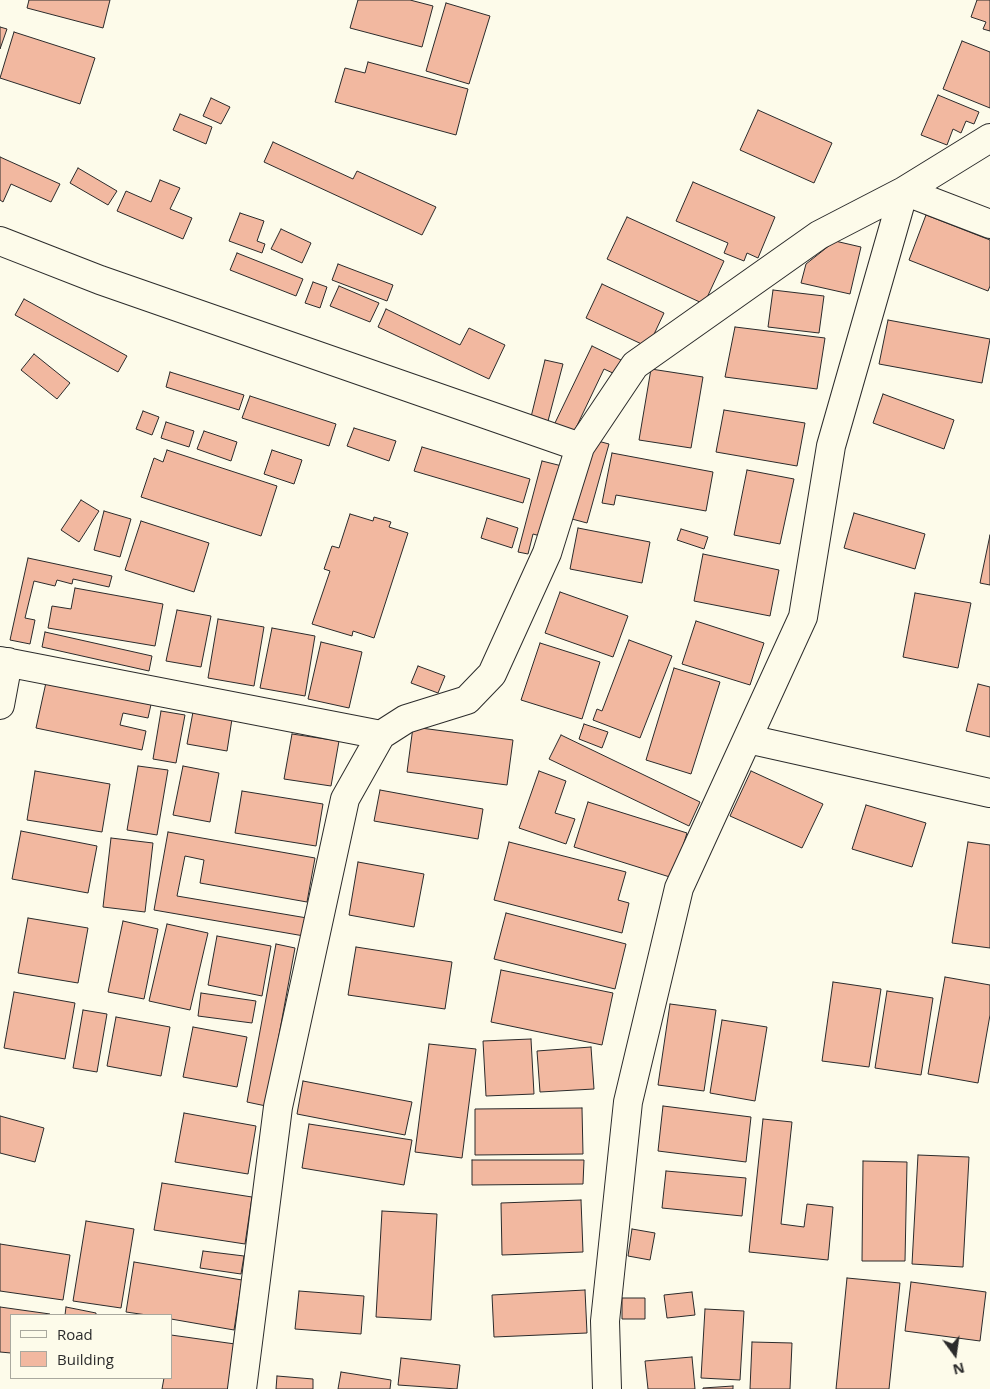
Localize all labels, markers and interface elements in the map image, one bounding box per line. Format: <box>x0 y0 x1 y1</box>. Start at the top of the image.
legend <box>10 1314 172 1379</box>
text: Road <box>57 1324 93 1344</box>
north arrow <box>930 1329 980 1379</box>
text: Building <box>57 1349 114 1369</box>
text: N <box>951 1358 967 1380</box>

